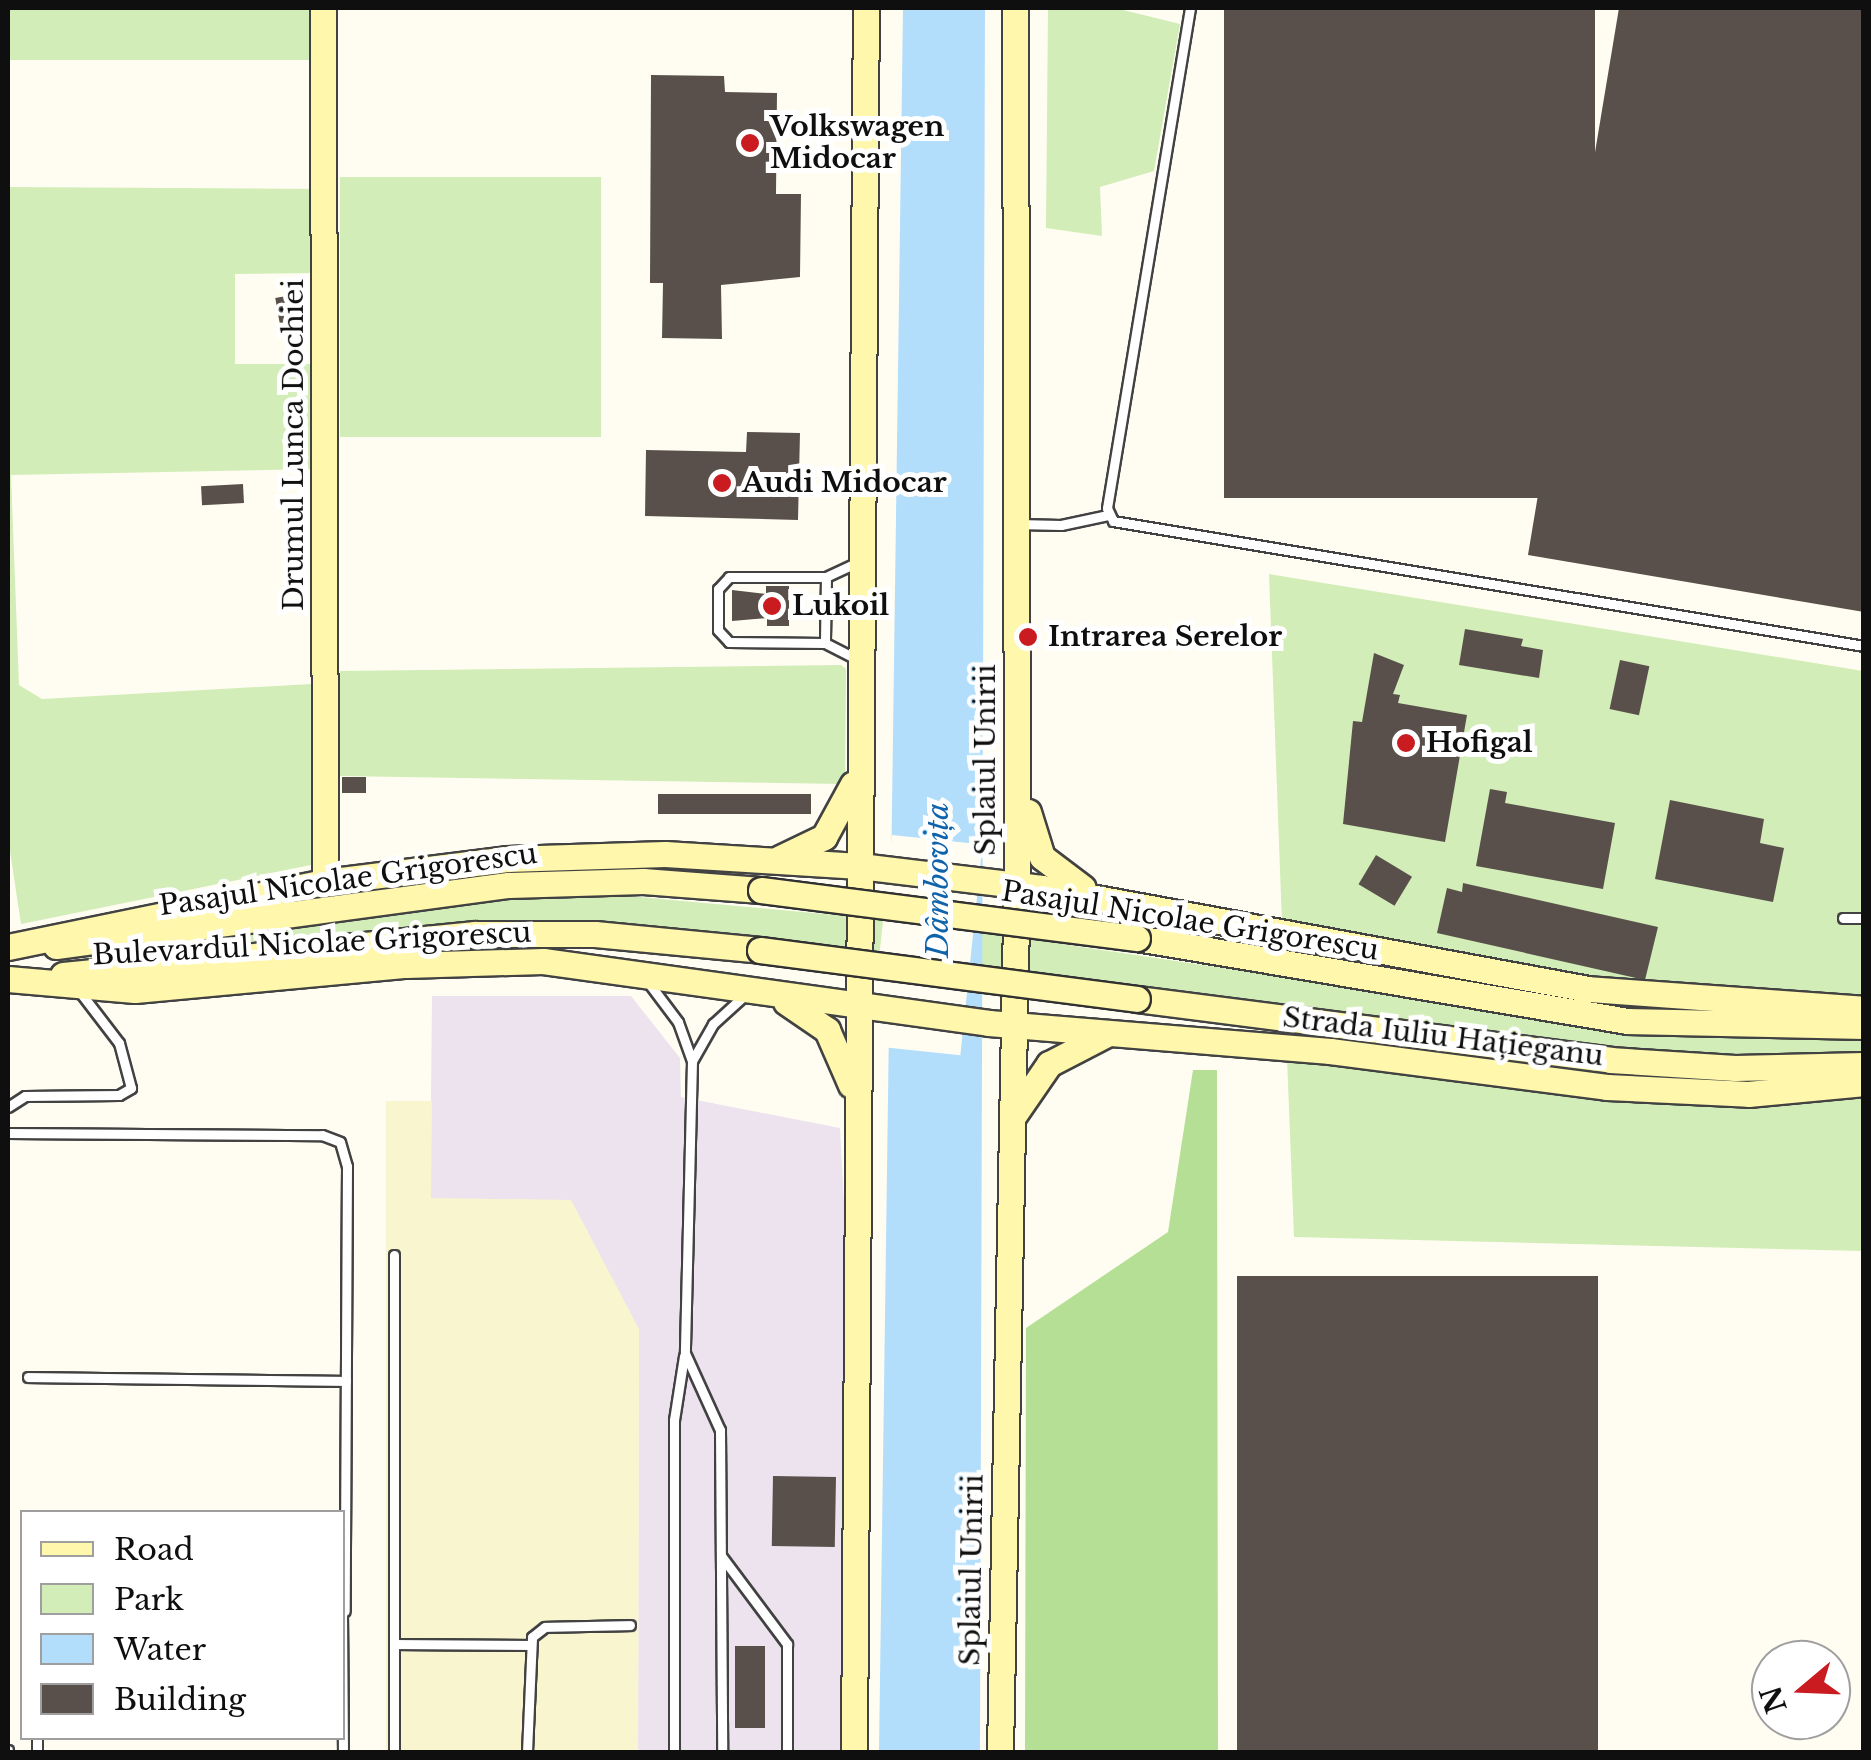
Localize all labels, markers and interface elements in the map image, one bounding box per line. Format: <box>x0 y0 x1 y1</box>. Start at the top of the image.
place label: Volkswagen Midocar <box>770 110 944 176</box>
marker: Volkswagen Midocar <box>739 132 761 154</box>
street label: Drumul Lunca Dochiei <box>277 279 311 611</box>
place label: Audi Midocar <box>742 466 947 500</box>
marker: Audi Midocar <box>711 472 733 494</box>
place label: Lukoil <box>792 589 889 623</box>
marker: Lukoil <box>761 595 783 617</box>
place label: Intrarea Serelor <box>1048 620 1282 654</box>
marker: Intrarea Serelor <box>1017 626 1039 648</box>
street label: Splaiul Unirii <box>969 664 1003 856</box>
place label: Hofigal <box>1426 726 1533 760</box>
marker: Hofigal <box>1395 732 1417 754</box>
water label: Dâmbovița <box>920 802 956 958</box>
street label: Pasajul Nicolae Grigorescu <box>157 837 539 923</box>
street label: Pasajul Nicolae Grigorescu <box>999 875 1381 967</box>
street label: Bulevardul Nicolae Grigorescu <box>92 916 532 972</box>
street label: Strada Iuliu Hațieganu <box>1281 1001 1605 1073</box>
street label: Splaiul Unirii <box>954 1474 990 1666</box>
legend <box>20 1510 345 1740</box>
text: Road <box>114 1531 194 1568</box>
text: Park <box>114 1581 184 1618</box>
text: Water <box>114 1631 206 1668</box>
north arrow <box>1751 1640 1851 1740</box>
text: Building <box>114 1681 246 1718</box>
text: N <box>1753 1681 1795 1717</box>

